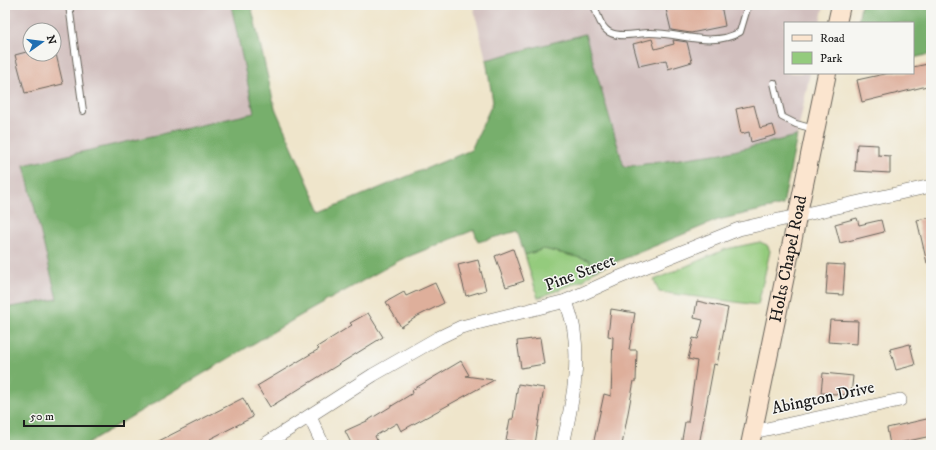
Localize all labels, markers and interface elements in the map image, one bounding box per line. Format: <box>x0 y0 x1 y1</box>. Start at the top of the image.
north arrow <box>22 22 62 62</box>
legend <box>784 22 914 74</box>
text: Road <box>820 31 845 46</box>
text: N <box>43 34 59 46</box>
text: Park <box>820 51 842 66</box>
street label: Holts Chapel Road <box>765 193 812 324</box>
street label: Pine Street <box>542 249 619 297</box>
street label: Abington Drive <box>770 376 876 420</box>
scale bar <box>24 402 124 428</box>
text: 50 m <box>30 409 54 424</box>

